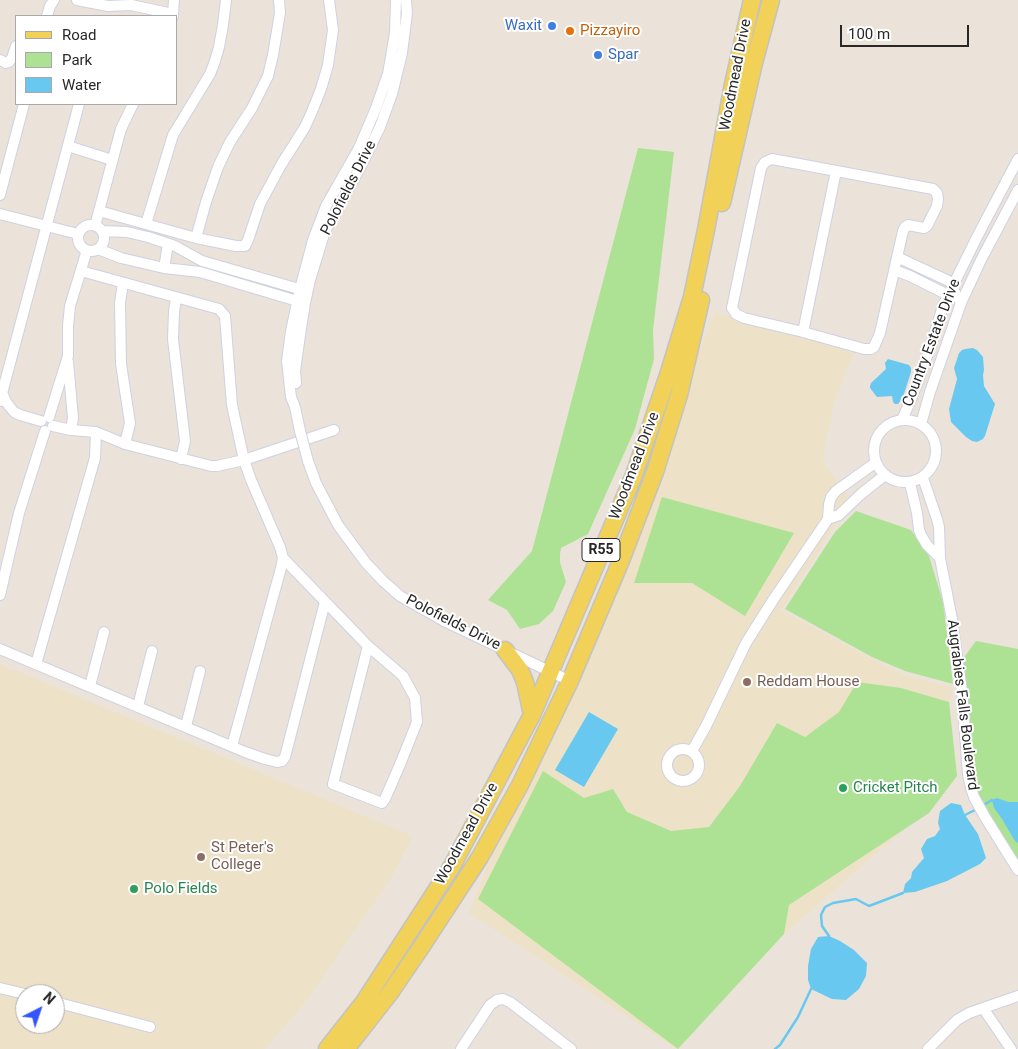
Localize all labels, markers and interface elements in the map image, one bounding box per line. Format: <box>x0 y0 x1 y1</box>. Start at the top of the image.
legend <box>15 15 178 105</box>
scale bar <box>843 15 972 47</box>
place label: Waxit <box>505 17 542 35</box>
street label: Woodmead Drive <box>716 17 756 133</box>
marker: Waxit <box>546 20 558 32</box>
place label: Pizzayiro <box>580 22 640 40</box>
marker: Pizzayiro <box>564 25 576 37</box>
text: 100 m <box>848 25 890 43</box>
text: Road <box>62 26 96 44</box>
place label: Spar <box>608 46 639 64</box>
marker: Spar <box>592 49 604 61</box>
text: Park <box>62 51 92 69</box>
text: Water <box>62 76 101 94</box>
street label: Polofields Drive <box>317 138 381 238</box>
street label: Country Estate Drive <box>899 277 965 409</box>
street label: Woodmead Drive <box>606 410 664 522</box>
road number: R55 <box>582 538 620 562</box>
street label: Polofields Drive <box>403 591 503 655</box>
street label: Augrabies Falls Boulevard <box>943 618 981 792</box>
place label: Reddam House <box>757 673 859 691</box>
marker: Reddam House <box>741 676 753 688</box>
place label: Cricket Pitch <box>853 779 938 797</box>
street label: Woodmead Drive <box>432 780 502 888</box>
marker: Cricket Pitch <box>837 782 849 794</box>
place label: St Peter's College <box>211 839 274 874</box>
marker: St Peter's College <box>195 851 207 863</box>
place label: Polo Fields <box>144 880 218 898</box>
marker: Polo Fields <box>128 883 140 895</box>
north arrow <box>15 984 65 1034</box>
text: N <box>40 989 58 1008</box>

